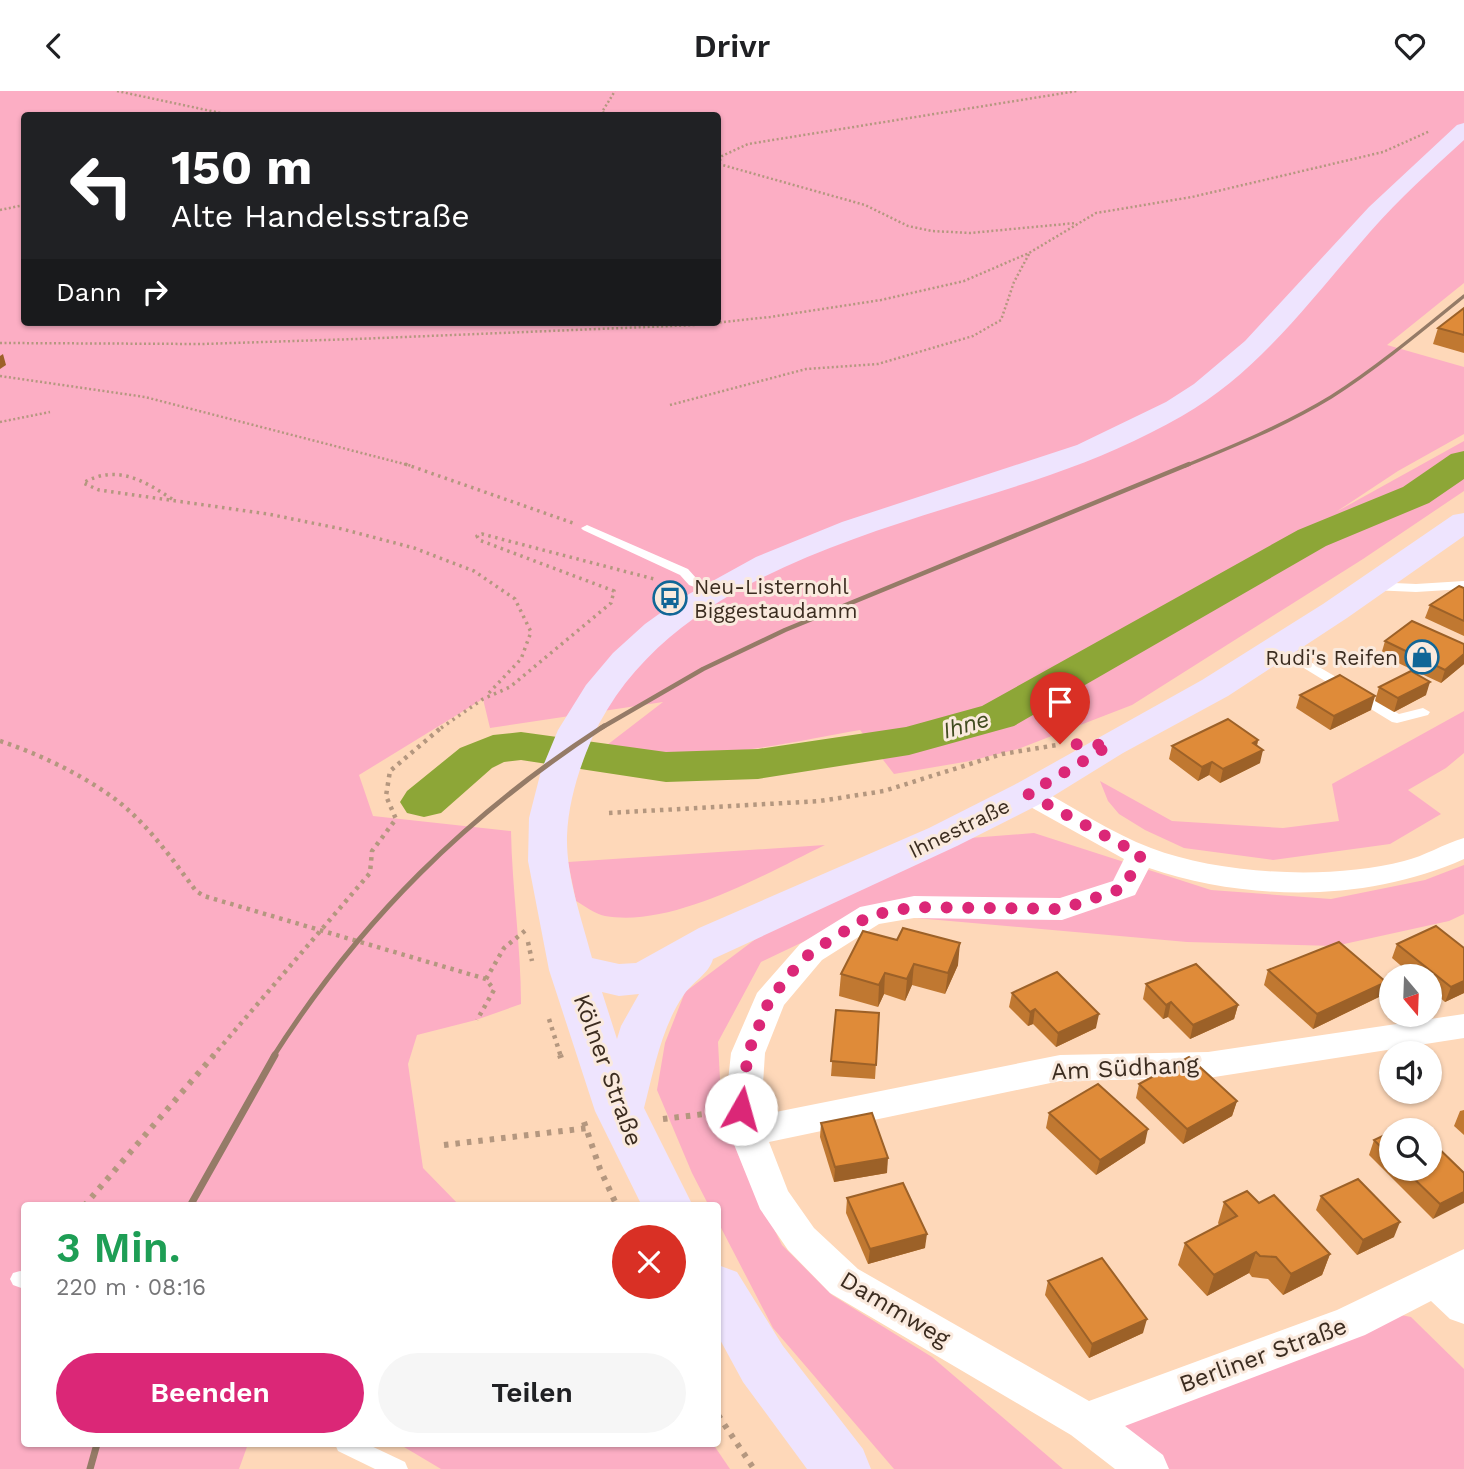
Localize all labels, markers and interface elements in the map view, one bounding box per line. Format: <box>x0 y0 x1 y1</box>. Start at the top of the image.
icon: back <box>35 27 73 65</box>
text: Drivr <box>694 27 770 65</box>
icon: heart <box>1391 27 1429 65</box>
text: 150 m <box>171 138 312 196</box>
icon: left <box>56 140 147 231</box>
text: Alte Handelsstraße <box>171 197 470 235</box>
icon: right <box>136 273 174 311</box>
text: Dann <box>56 277 122 307</box>
place label: Neu-Listernohl Biggestaudamm <box>694 574 858 623</box>
bus stop icon: Neu-Listernohl Biggestaudamm <box>651 579 689 617</box>
shop icon: Rudi's Reifen <box>1403 638 1441 676</box>
place label: Rudi's Reifen <box>1265 645 1398 670</box>
pin <box>1030 672 1090 744</box>
icon: arrive <box>1041 683 1079 721</box>
water label: Ihne <box>940 706 992 744</box>
street label: Ihnestraße <box>904 793 1014 863</box>
north arrow <box>1379 964 1442 1027</box>
map controls <box>1379 964 1442 1181</box>
street label: Kölner Straße <box>568 990 648 1150</box>
button: sound <box>1379 1041 1442 1104</box>
street label: Am Südhang <box>1050 1050 1200 1086</box>
position arrow <box>704 1072 778 1146</box>
button: search <box>1379 1118 1442 1181</box>
text: 3 Min. <box>56 1223 181 1272</box>
button: close <box>612 1225 686 1299</box>
street label: Dammweg <box>835 1265 955 1353</box>
text: 220 m · 08:16 <box>56 1274 206 1301</box>
street label: Berliner Straße <box>1175 1312 1351 1398</box>
button: Beenden <box>56 1353 364 1433</box>
button: Teilen <box>378 1353 686 1433</box>

